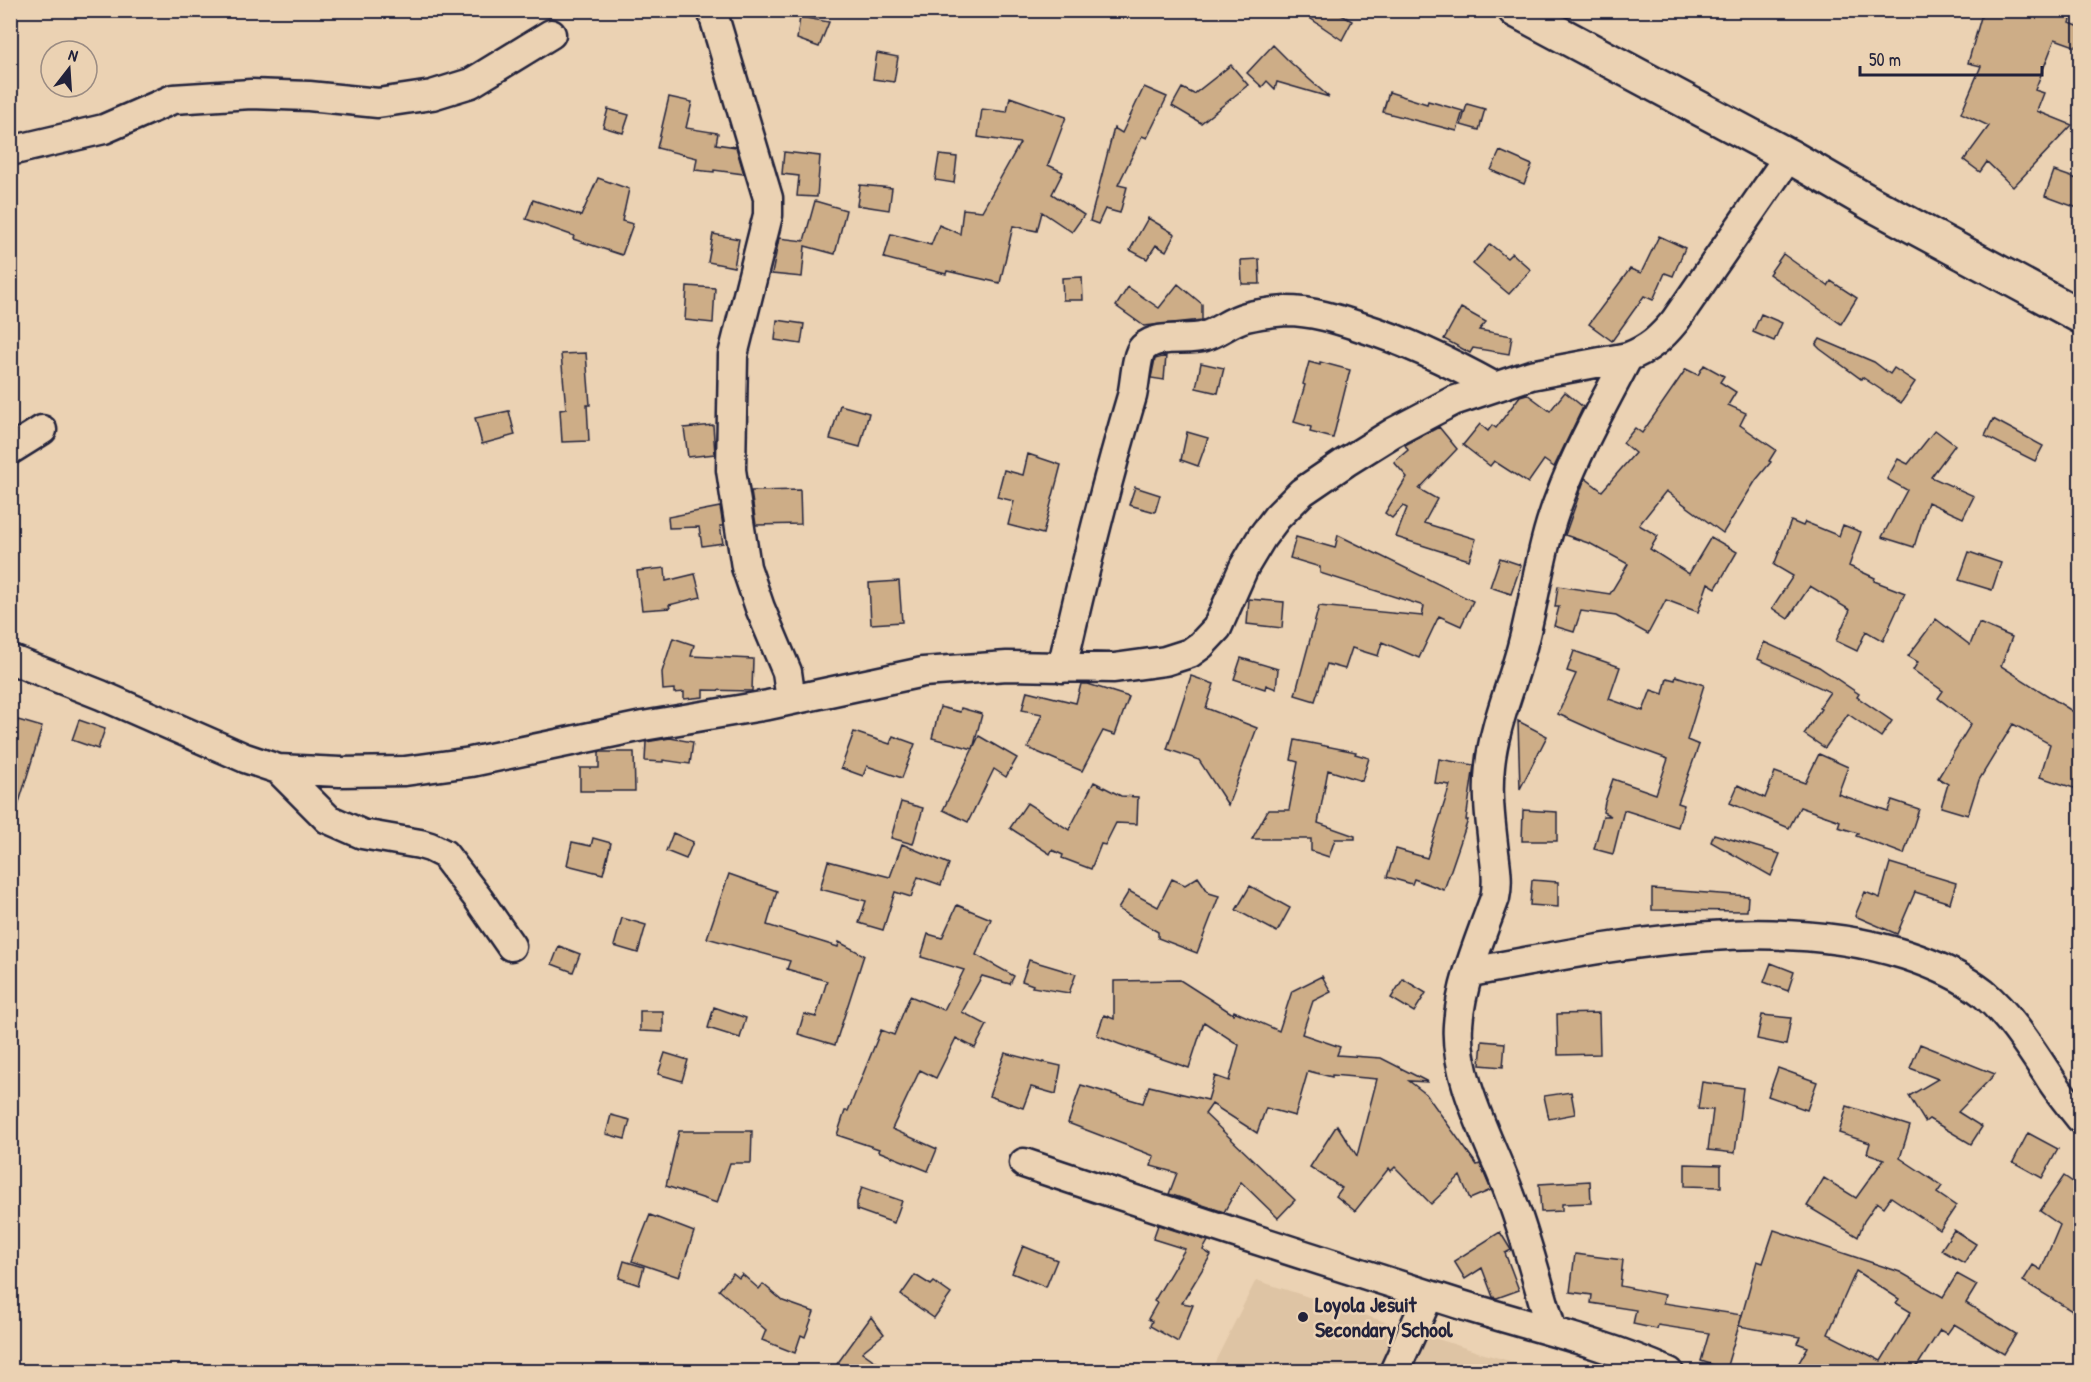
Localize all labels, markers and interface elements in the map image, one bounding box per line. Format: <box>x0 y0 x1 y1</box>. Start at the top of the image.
north arrow <box>39 39 99 99</box>
scale bar <box>1860 39 2042 77</box>
text: N <box>66 43 81 67</box>
text: 50 m <box>1869 47 1901 72</box>
place label: Loyola Jesuit Secondary School <box>1315 1289 1454 1345</box>
marker: Loyola Jesuit Secondary School <box>1296 1310 1310 1324</box>

